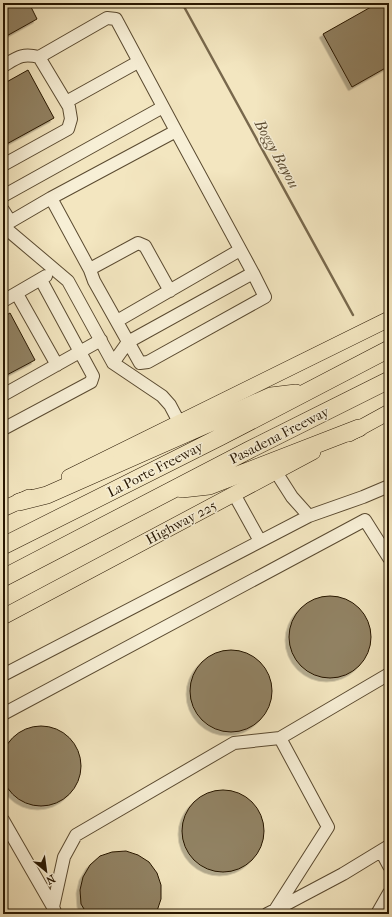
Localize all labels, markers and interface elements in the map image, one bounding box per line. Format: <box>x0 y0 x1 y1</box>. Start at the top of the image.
water label: Boggy Bayou <box>250 116 303 192</box>
street label: Pasadena Freeway <box>227 403 332 468</box>
street label: La Porte Freeway <box>105 438 206 501</box>
street label: Highway 225 <box>143 497 219 548</box>
north arrow <box>26 851 66 891</box>
text: N <box>43 872 57 887</box>

